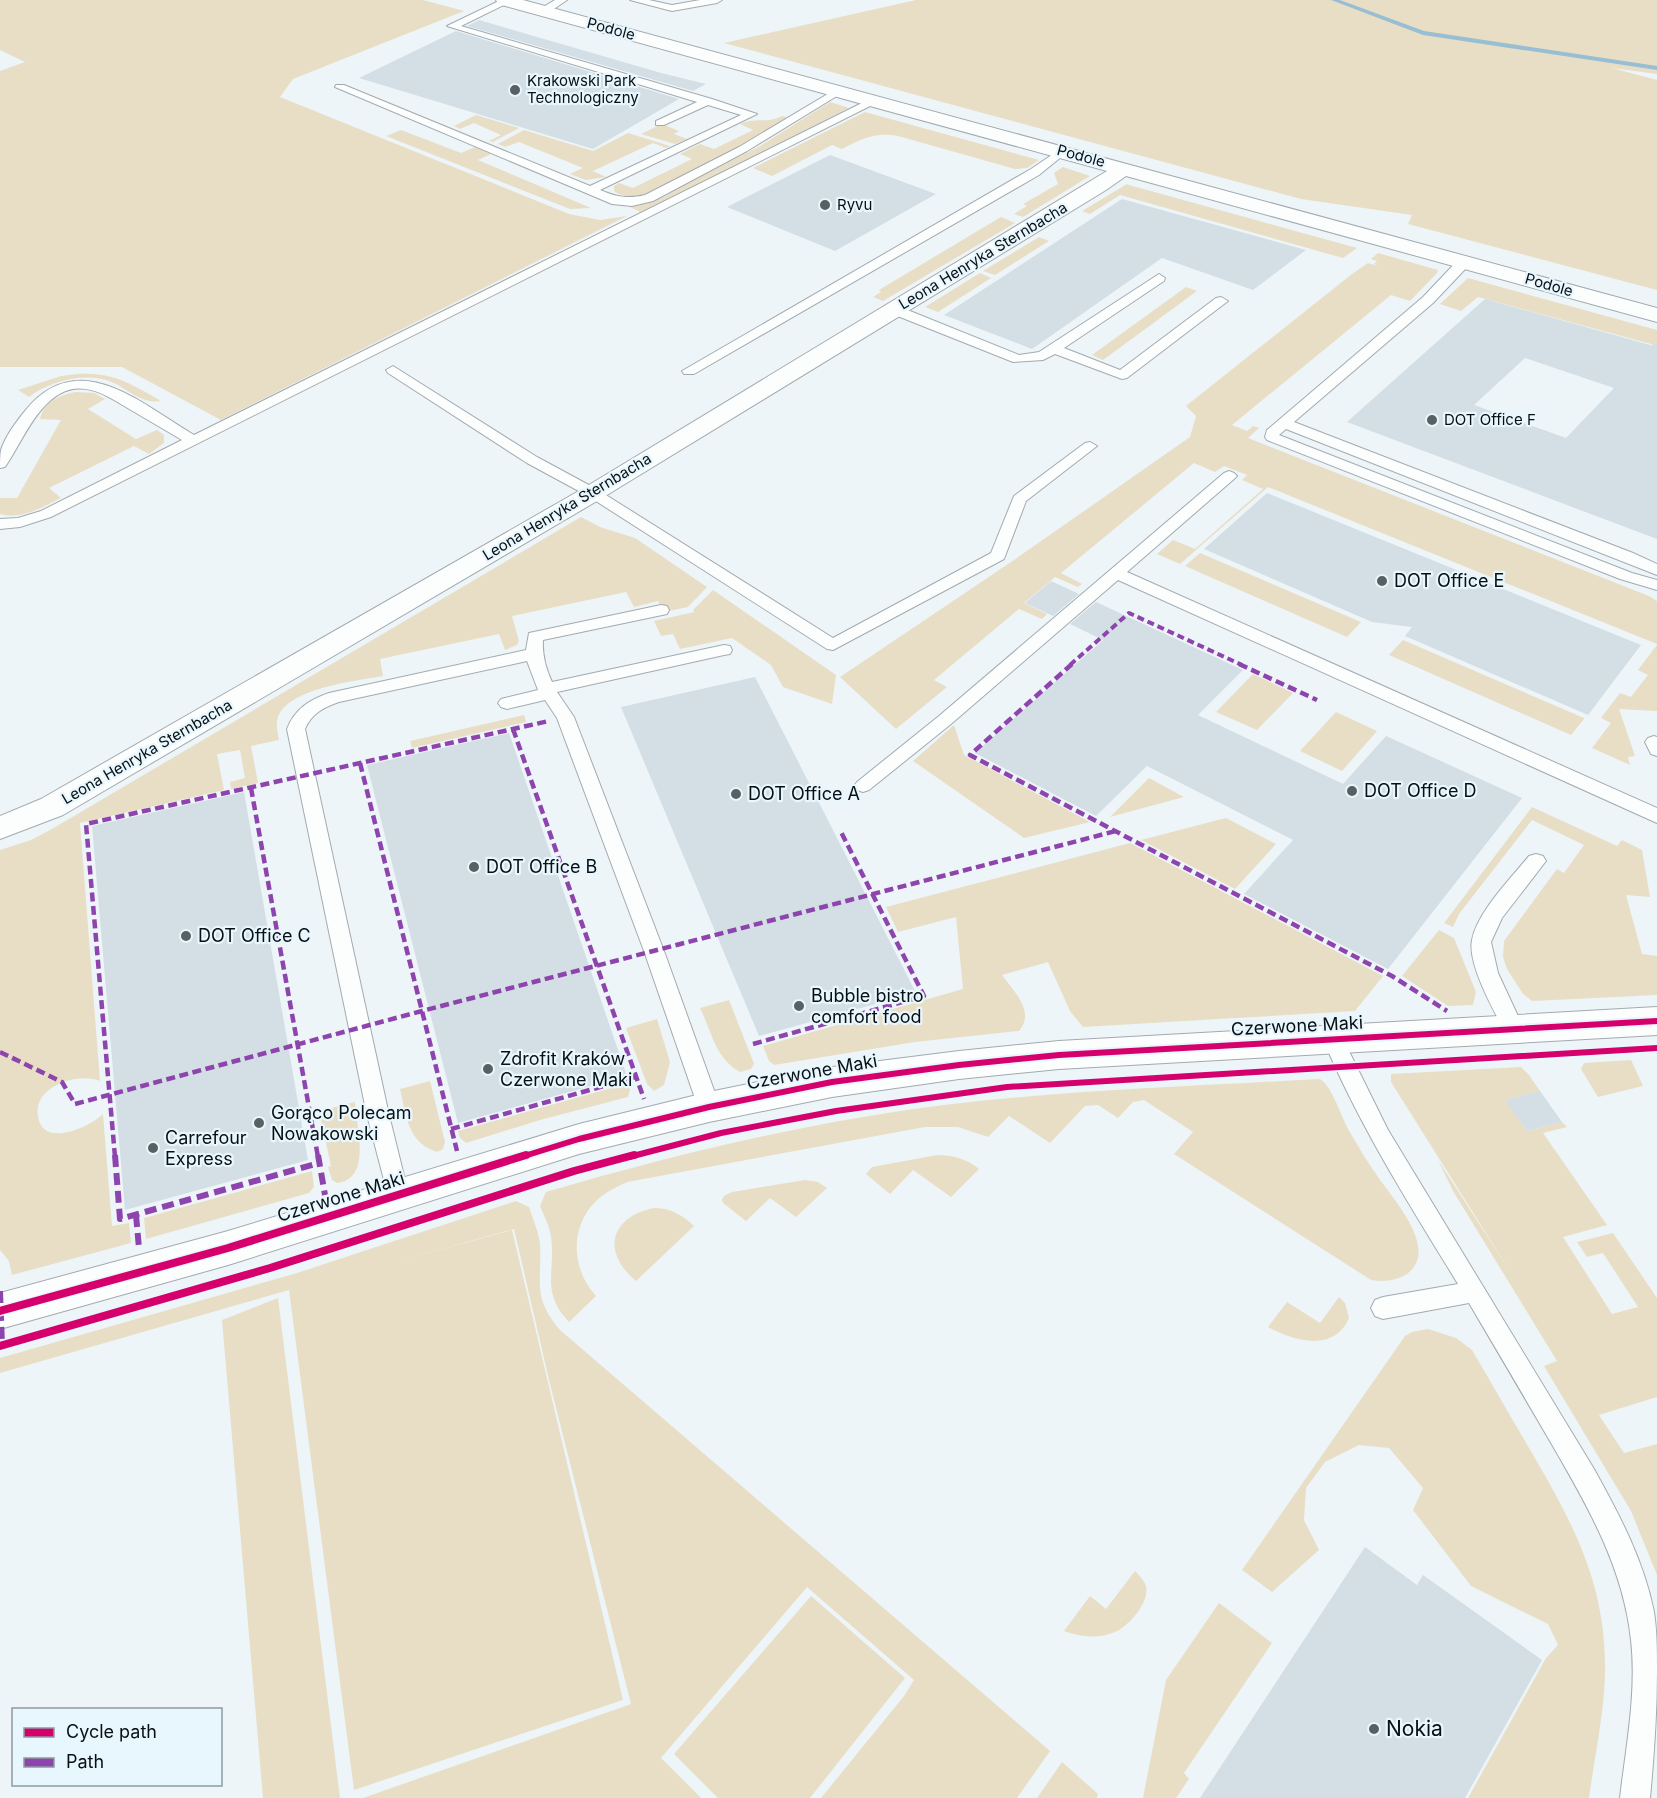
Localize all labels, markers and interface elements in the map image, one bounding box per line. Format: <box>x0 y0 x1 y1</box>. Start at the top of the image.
street label: Podole <box>585 13 637 44</box>
place label: Krakowski Park Technologiczny <box>527 71 639 107</box>
marker: Krakowski Park Technologiczny <box>508 83 522 97</box>
street label: Podole <box>1055 140 1107 171</box>
place label: Ryvu <box>837 195 872 214</box>
marker: Ryvu <box>818 198 832 212</box>
street label: Leona Henryka Sternbacha <box>895 198 1070 313</box>
street label: Podole <box>1523 269 1575 300</box>
place label: DOT Office F <box>1444 410 1536 429</box>
marker: DOT Office F <box>1425 413 1439 427</box>
street label: Leona Henryka Sternbacha <box>479 449 654 564</box>
place label: DOT Office E <box>1394 570 1504 591</box>
marker: DOT Office E <box>1375 574 1389 588</box>
street label: Leona Henryka Sternbacha <box>58 695 235 808</box>
place label: DOT Office D <box>1364 780 1476 801</box>
place label: DOT Office A <box>748 783 860 804</box>
marker: DOT Office D <box>1345 784 1359 798</box>
marker: DOT Office A <box>729 787 743 801</box>
place label: DOT Office B <box>486 856 597 877</box>
marker: DOT Office B <box>467 860 481 874</box>
place label: DOT Office C <box>198 925 311 946</box>
marker: DOT Office C <box>179 929 193 943</box>
place label: Bubble bistro comfort food <box>811 985 923 1027</box>
marker: Bubble bistro comfort food <box>792 999 806 1013</box>
street label: Czerwone Maki <box>1230 1012 1364 1039</box>
place label: Zdrofit Kraków Czerwone Maki <box>500 1048 632 1090</box>
street label: Czerwone Maki <box>745 1050 879 1093</box>
marker: Zdrofit Kraków Czerwone Maki <box>481 1062 495 1076</box>
place label: Gorąco Polecam Nowakowski <box>271 1102 412 1144</box>
marker: Gorąco Polecam Nowakowski <box>252 1116 266 1130</box>
place label: Carrefour Express <box>165 1127 247 1169</box>
marker: Carrefour Express <box>146 1141 160 1155</box>
street label: Czerwone Maki <box>275 1167 407 1226</box>
legend <box>12 1708 222 1786</box>
place label: Nokia <box>1386 1716 1443 1741</box>
text: Cycle path <box>66 1721 157 1742</box>
marker: Nokia <box>1367 1722 1381 1736</box>
text: Path <box>66 1751 104 1772</box>

